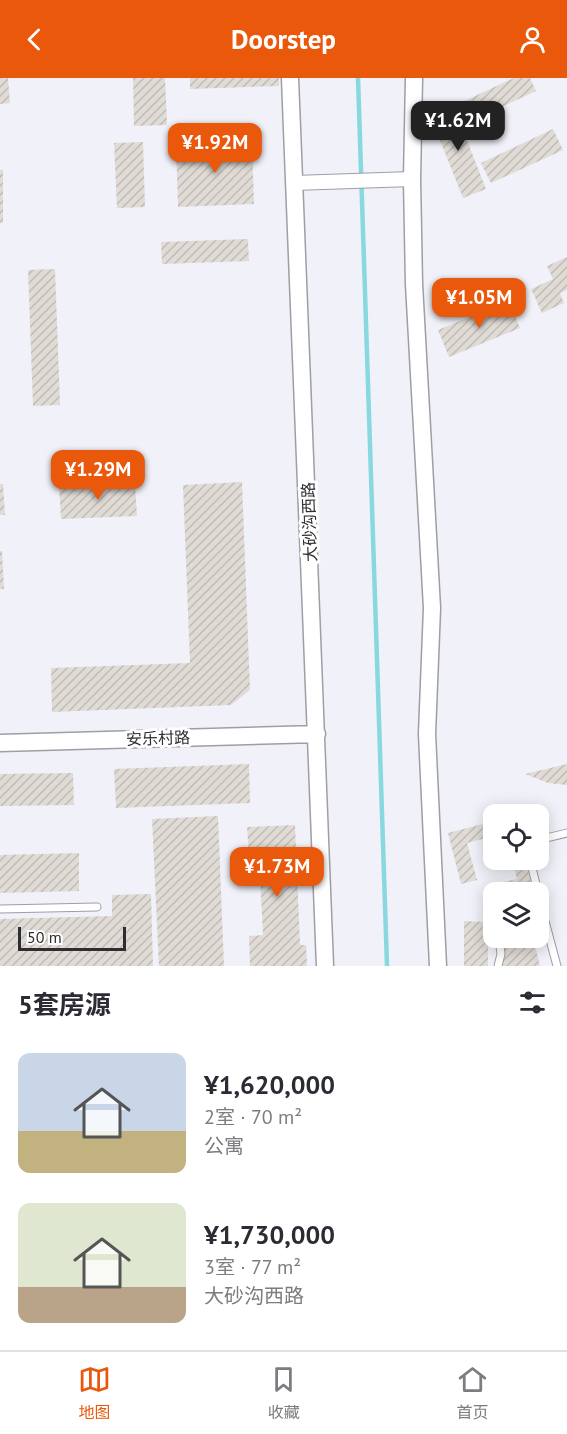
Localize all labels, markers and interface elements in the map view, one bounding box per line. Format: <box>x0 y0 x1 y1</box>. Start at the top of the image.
text: Doorstep <box>231 22 336 56</box>
icon: back <box>18 23 51 56</box>
icon: person <box>516 23 549 56</box>
pin: ¥1.62M <box>409 101 507 152</box>
text: ¥1.62M <box>425 107 491 133</box>
pin: ¥1.92M <box>166 123 264 174</box>
text: ¥1.92M <box>182 129 248 155</box>
pin: ¥1.05M <box>430 278 528 329</box>
text: ¥1.05M <box>446 284 512 310</box>
pin: ¥1.29M <box>49 450 147 501</box>
text: ¥1.29M <box>65 456 131 482</box>
street label: 大砂沟西路 <box>298 482 320 562</box>
street label: 安乐村路 <box>126 727 190 749</box>
map controls <box>483 804 549 948</box>
button: locate <box>483 804 549 870</box>
pin: ¥1.73M <box>228 847 326 898</box>
text: ¥1.73M <box>244 853 310 879</box>
button: layers <box>483 882 549 948</box>
scale bar <box>18 924 126 952</box>
text: 50 m <box>27 927 62 947</box>
icon: filters <box>516 986 549 1019</box>
text: 5套房源 <box>18 988 111 1021</box>
text: ¥1,620,000 <box>204 1068 335 1101</box>
icon: home <box>66 1077 138 1149</box>
text: 2室 · 70 m² <box>204 1104 302 1130</box>
text: 公寓 <box>204 1133 244 1159</box>
text: ¥1,730,000 <box>204 1218 335 1251</box>
icon: home <box>66 1227 138 1299</box>
text: 3室 · 77 m² <box>204 1254 301 1280</box>
text: 大砂沟西路 <box>204 1283 304 1309</box>
tab: 地图 <box>78 1363 111 1423</box>
tab: 收藏 <box>267 1363 300 1423</box>
tab: 首页 <box>456 1363 489 1423</box>

